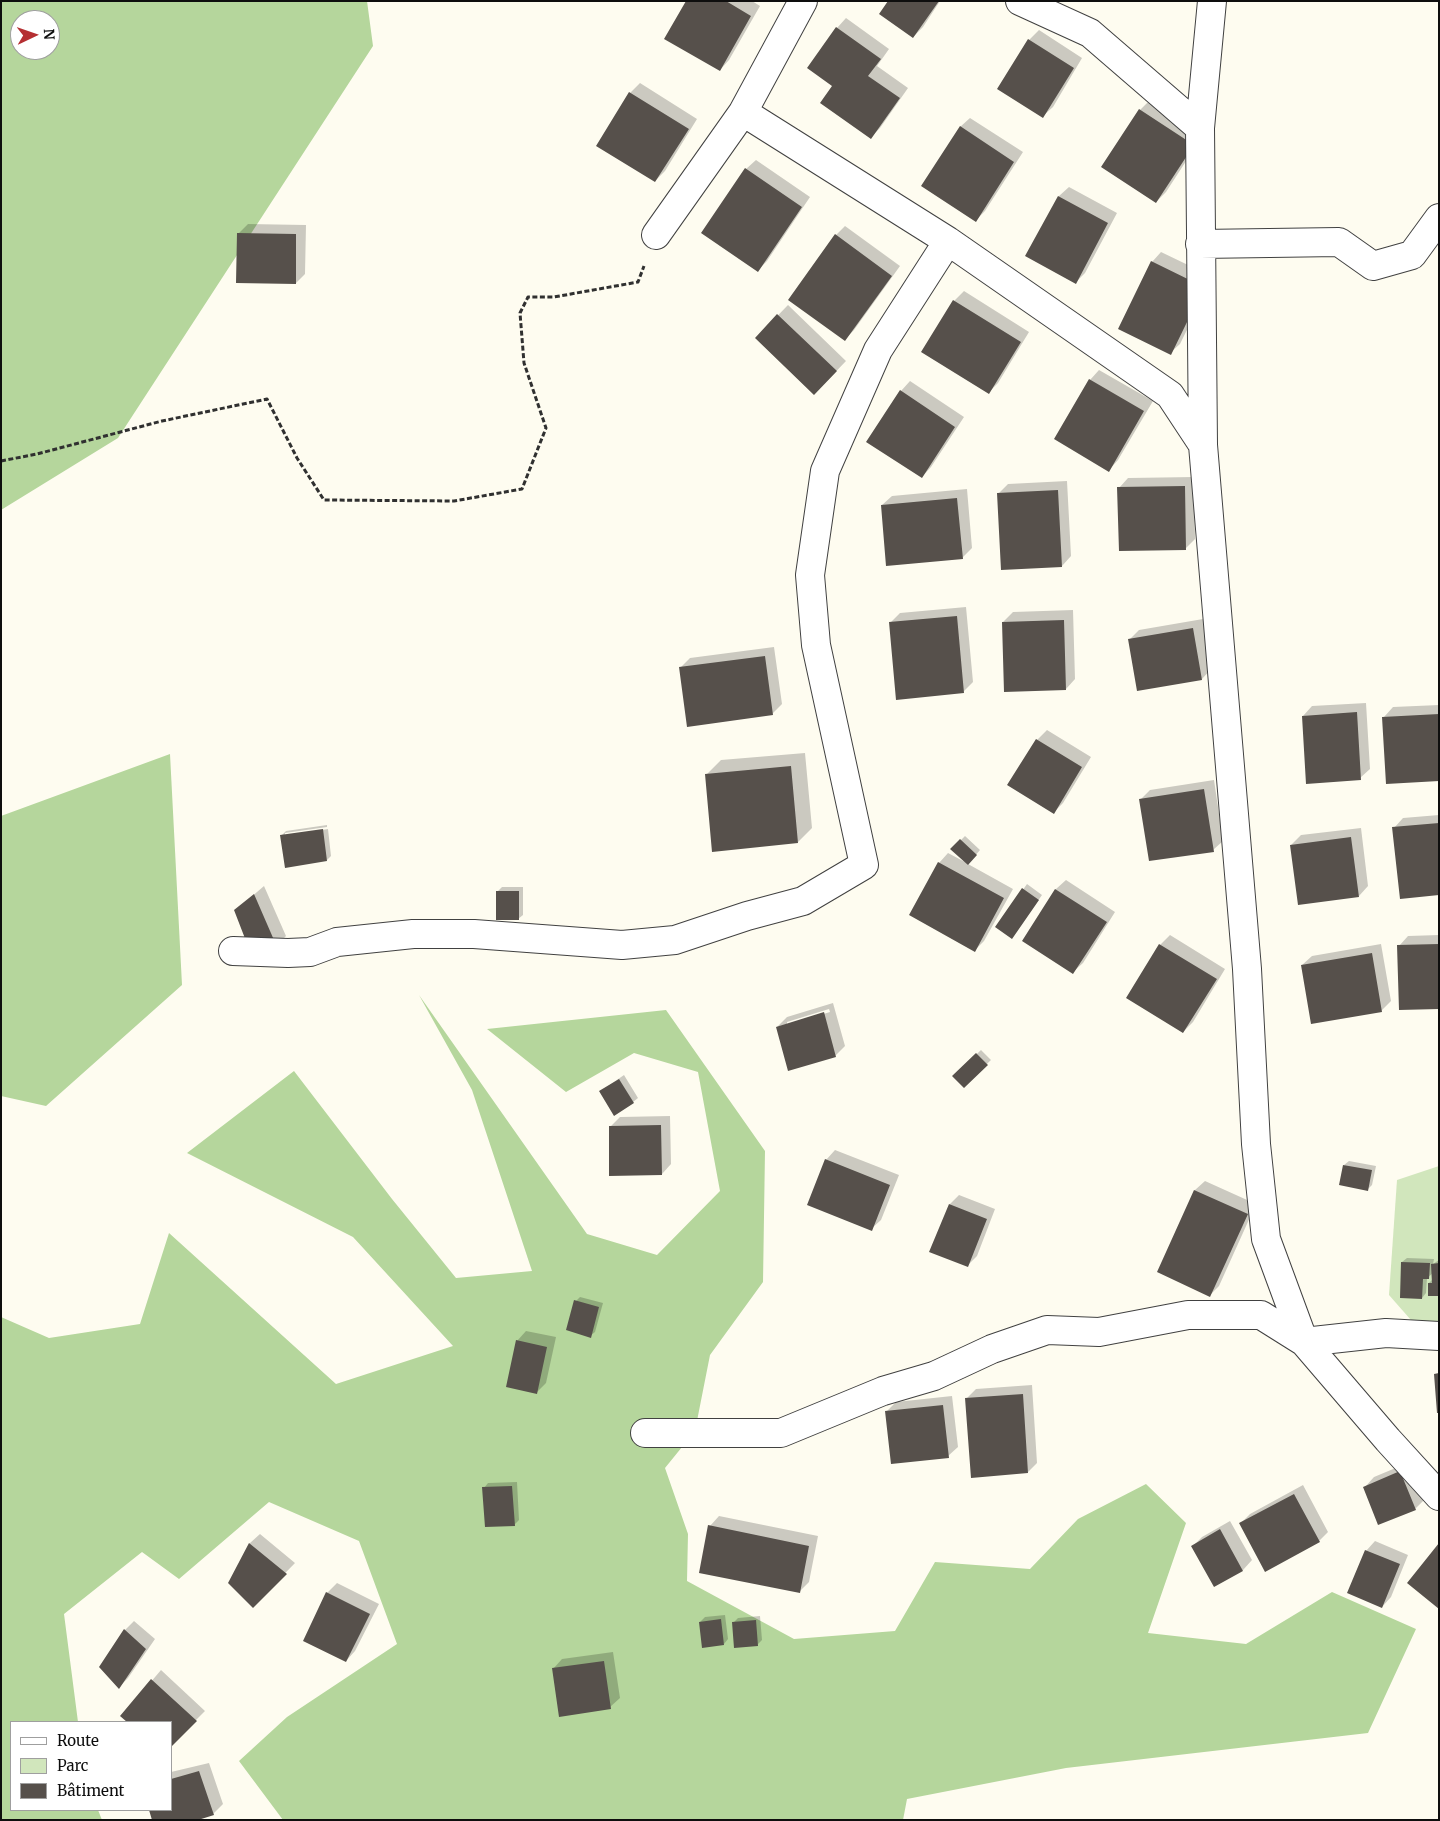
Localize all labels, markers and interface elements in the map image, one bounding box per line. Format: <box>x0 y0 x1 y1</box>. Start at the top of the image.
north arrow <box>10 10 60 60</box>
text: N <box>40 28 58 40</box>
legend <box>10 1721 172 1811</box>
text: Route <box>57 1731 99 1750</box>
text: Parc <box>57 1756 88 1775</box>
text: Bâtiment <box>57 1781 124 1800</box>

